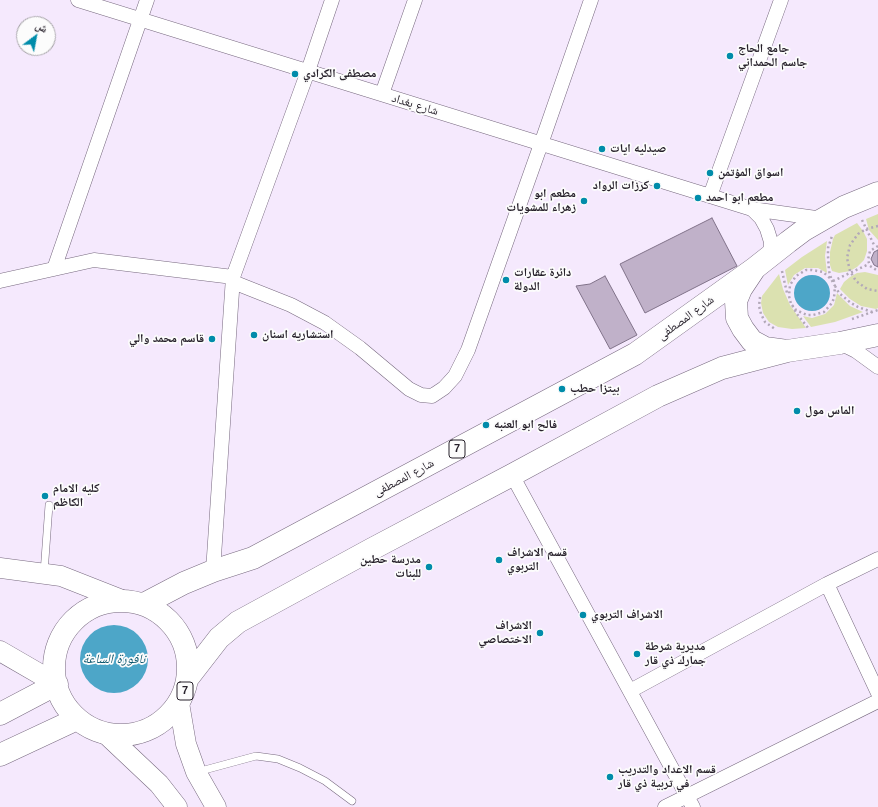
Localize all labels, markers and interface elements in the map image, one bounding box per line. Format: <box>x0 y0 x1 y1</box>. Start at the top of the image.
north arrow <box>16 16 56 56</box>
text: ش <box>34 18 50 35</box>
place label: جامع الحاج جاسم الحمداني <box>738 42 807 70</box>
marker: جامع الحاج جاسم الحمداني <box>725 51 735 61</box>
place label: مصطفى الكرادي <box>303 67 376 81</box>
marker: مصطفى الكرادي <box>290 69 300 79</box>
street label: شارع بغداد <box>390 91 440 119</box>
place label: صيدليه ايات <box>610 142 666 156</box>
marker: صيدليه ايات <box>597 144 607 154</box>
place label: اسواق المؤتمن <box>718 166 783 180</box>
marker: اسواق المؤتمن <box>705 168 715 178</box>
place label: كرزات الرواد <box>593 179 649 193</box>
marker: كرزات الرواد <box>652 181 662 191</box>
place label: مطعم ابو زهراء للمشويات <box>506 187 576 215</box>
place label: مطعم ابو احمد <box>706 191 773 205</box>
marker: مطعم ابو احمد <box>693 193 703 203</box>
marker: مطعم ابو زهراء للمشويات <box>579 196 589 206</box>
place label: دائرة عقارات الدولة <box>514 266 571 294</box>
marker: دائرة عقارات الدولة <box>501 275 511 285</box>
street label: شارع المصطفى <box>655 293 717 343</box>
place label: استشاريه اسنان <box>262 328 334 342</box>
marker: استشاريه اسنان <box>249 330 259 340</box>
place label: قاسم محمد والي <box>129 332 204 346</box>
marker: قاسم محمد والي <box>207 334 217 344</box>
place label: بيتزا حطب <box>570 382 619 396</box>
marker: بيتزا حطب <box>557 384 567 394</box>
place label: الماس مول <box>805 404 854 418</box>
marker: الماس مول <box>792 406 802 416</box>
place label: فالح ابو العنبه <box>494 418 557 432</box>
marker: فالح ابو العنبه <box>481 420 491 430</box>
road number: 7 <box>449 440 465 458</box>
street label: شارع المصطفى <box>371 456 437 500</box>
place label: كليه الامام الكاظم <box>53 482 100 510</box>
marker: كليه الامام الكاظم <box>40 491 50 501</box>
place label: قسم الاشراف التربوي <box>507 546 567 574</box>
place label: مدرسة حطين للبنات <box>360 553 421 581</box>
marker: قسم الاشراف التربوي <box>494 555 504 565</box>
marker: مدرسة حطين للبنات <box>424 562 434 572</box>
place label: الاشراف التربوي <box>591 608 663 622</box>
marker: الاشراف التربوي <box>578 610 588 620</box>
place label: الاشراف الاختصاصي <box>479 619 532 647</box>
marker: الاشراف الاختصاصي <box>535 628 545 638</box>
place label: مديرية شرطة جمارك ذي قار <box>645 640 706 668</box>
marker: مديرية شرطة جمارك ذي قار <box>632 649 642 659</box>
water label: نافورة الساعة <box>83 651 145 667</box>
road number: 7 <box>177 682 193 700</box>
place label: قسم الاعداد والتدريب في تربية ذي قار <box>618 763 716 791</box>
marker: قسم الاعداد والتدريب في تربية ذي قار <box>605 772 615 782</box>

